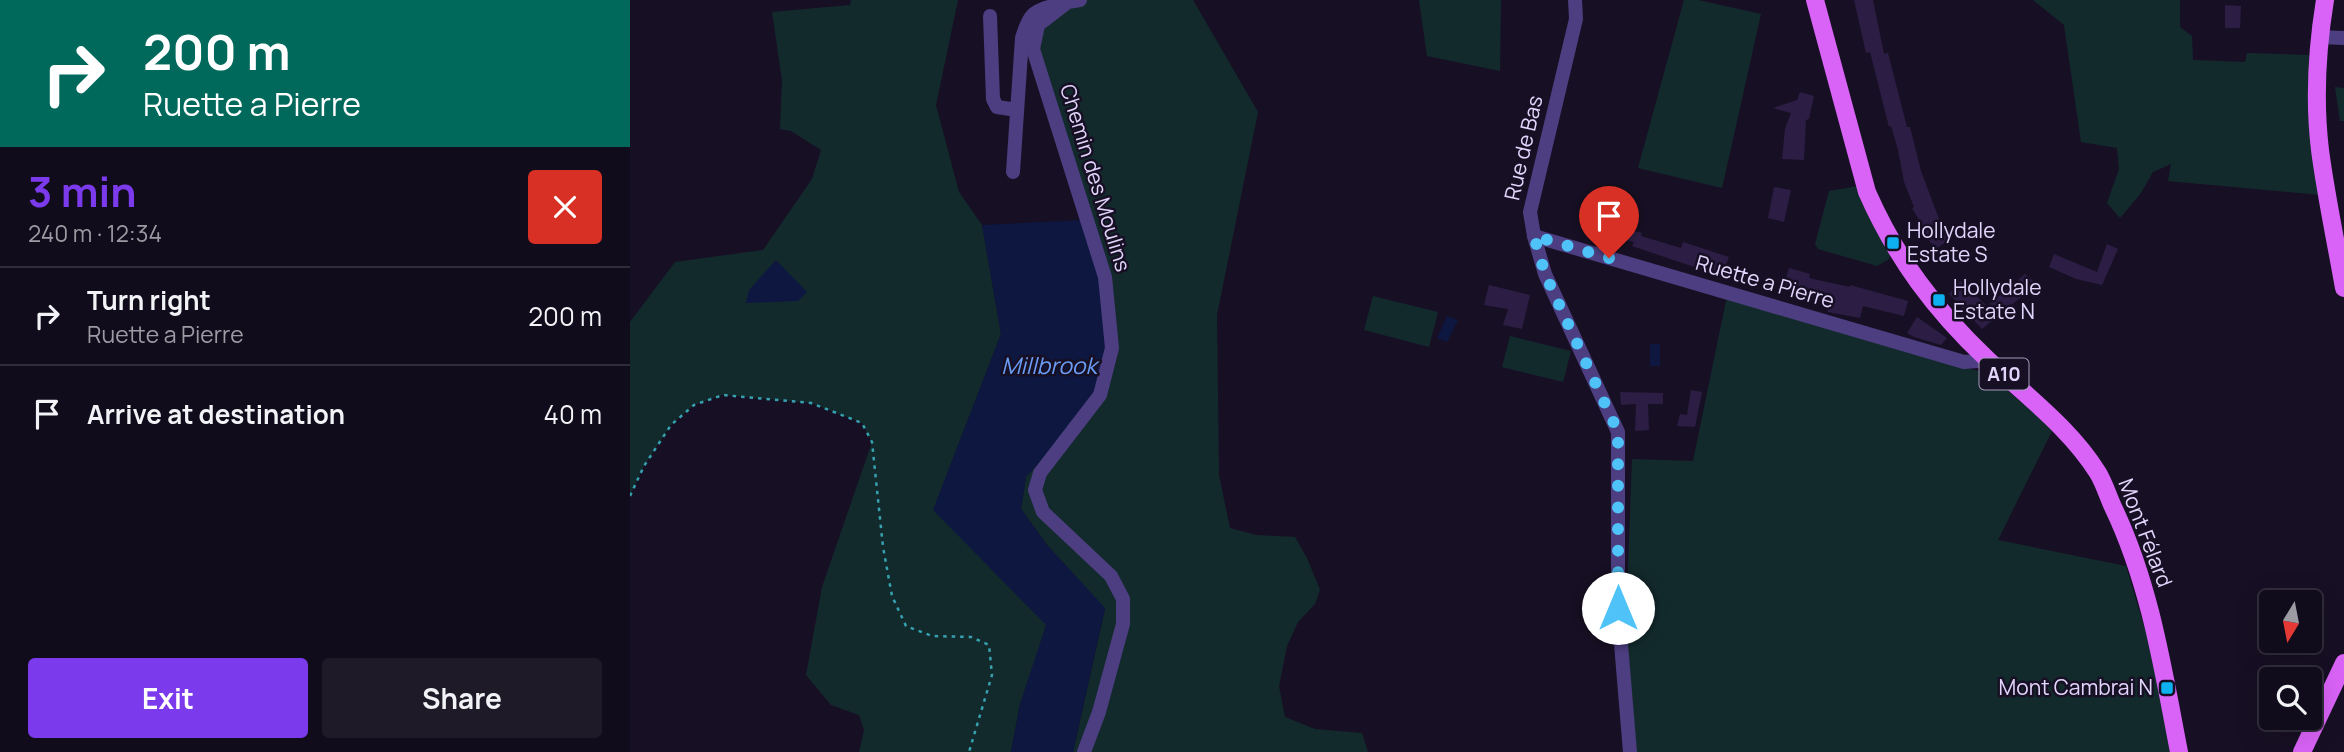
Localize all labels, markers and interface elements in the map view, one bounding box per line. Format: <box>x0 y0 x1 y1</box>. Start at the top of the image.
text: 200 m <box>143 18 291 85</box>
icon: right <box>28 28 119 119</box>
street label: Chemin des Moulins <box>1054 81 1138 275</box>
text: Ruette a Pierre <box>143 82 361 126</box>
street label: Rue de Bas <box>1497 93 1549 203</box>
text: 3 min <box>28 162 137 220</box>
button: close <box>528 170 602 244</box>
pin <box>1579 186 1639 258</box>
icon: arrive <box>1590 197 1628 235</box>
place label: Hollydale Estate S <box>1907 216 1996 268</box>
text: 240 m · 12:34 <box>28 217 162 249</box>
marker: Hollydale Estate S <box>1885 235 1901 251</box>
street label: Ruette a Pierre <box>1693 248 1838 314</box>
place label: Hollydale Estate N <box>1953 273 2042 325</box>
text: Turn right <box>87 282 211 318</box>
marker: Hollydale Estate N <box>1931 292 1947 308</box>
icon: right <box>28 297 66 335</box>
text: 200 m <box>528 298 602 334</box>
text: Ruette a Pierre <box>87 318 244 350</box>
water label: Millbrook <box>1001 349 1100 381</box>
road number: A10 <box>1980 358 2028 390</box>
icon: arrive <box>28 395 66 433</box>
text: Arrive at destination <box>87 396 345 432</box>
text: 40 m <box>544 396 602 432</box>
street label: Mont Félard <box>2112 474 2179 591</box>
position arrow <box>1581 571 1655 645</box>
north arrow <box>2259 590 2322 653</box>
map controls <box>2259 590 2322 730</box>
button: Exit <box>28 658 308 738</box>
button: Share <box>322 658 602 738</box>
button: search <box>2259 667 2322 730</box>
place label: Mont Cambrai N <box>1999 673 2153 701</box>
marker: Mont Cambrai N <box>2159 680 2175 696</box>

